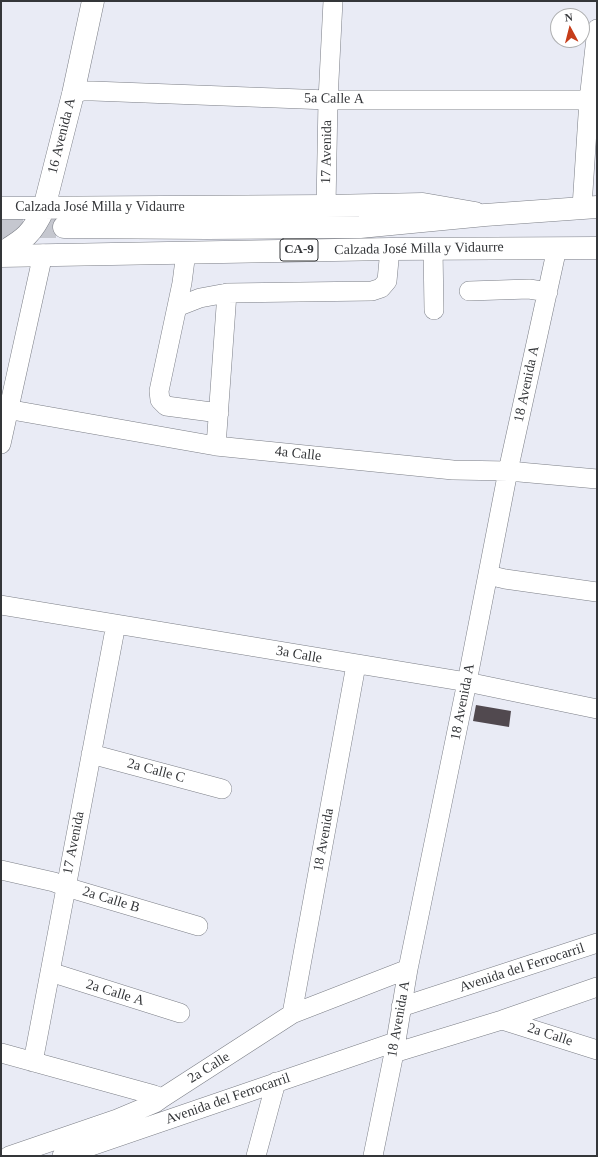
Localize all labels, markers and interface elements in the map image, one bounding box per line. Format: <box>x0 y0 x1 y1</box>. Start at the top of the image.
north arrow <box>550 8 590 48</box>
text: N <box>564 11 573 24</box>
street label: 5a Calle A <box>304 90 364 108</box>
street label: 16 Avenida A <box>44 96 80 176</box>
street label: 17 Avenida <box>318 120 336 184</box>
street label: Calzada José Milla y Vidaurre <box>15 199 185 215</box>
road number: CA-9 <box>280 239 318 261</box>
street label: Calzada José Milla y Vidaurre <box>334 239 504 259</box>
street label: 18 Avenida A <box>511 344 543 424</box>
street label: 4a Calle <box>274 443 322 465</box>
street label: 3a Calle <box>275 643 323 667</box>
street label: 18 Avenida A <box>447 662 479 742</box>
street label: 2a Calle C <box>125 755 187 787</box>
street label: 18 Avenida <box>310 807 338 873</box>
street label: 17 Avenida <box>60 810 88 876</box>
street label: 2a Calle B <box>80 883 142 917</box>
street label: Avenida del Ferrocarril <box>457 940 587 996</box>
street label: 2a Calle A <box>84 976 146 1010</box>
street label: 18 Avenida A <box>384 979 414 1059</box>
street label: 2a Calle <box>525 1020 575 1050</box>
street label: 2a Calle <box>185 1049 233 1087</box>
street label: Avenida del Ferrocarril <box>164 1070 292 1128</box>

